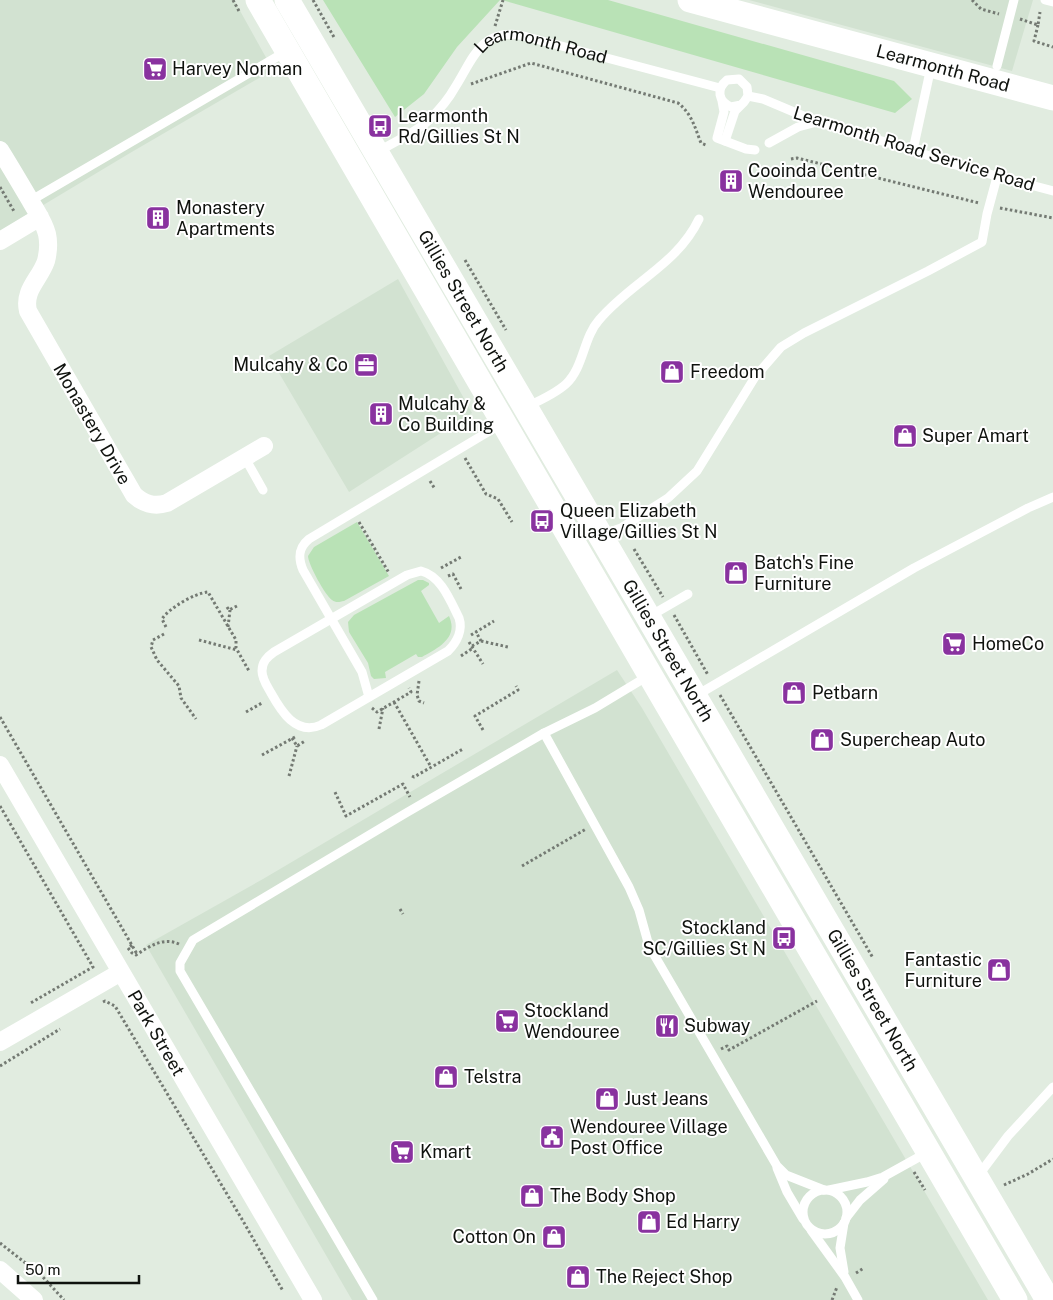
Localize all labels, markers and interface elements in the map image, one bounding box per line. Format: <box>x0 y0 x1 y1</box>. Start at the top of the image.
street label: Learmonth Road <box>469 23 610 68</box>
street label: Learmonth Road <box>874 40 1012 96</box>
supermarket icon: Harvey Norman <box>142 56 168 82</box>
place label: Harvey Norman <box>172 58 302 79</box>
street label: Learmonth Road Service Road <box>791 102 1037 195</box>
place label: Learmonth Rd/Gillies St N <box>398 105 520 147</box>
bus stop icon: Learmonth Rd/Gillies St N <box>367 113 393 139</box>
place label: Cooinda Centre Wendouree <box>748 160 877 202</box>
building icon: Cooinda Centre Wendouree <box>718 168 744 194</box>
place label: Monastery Apartments <box>176 197 275 239</box>
building icon: Monastery Apartments <box>145 205 171 231</box>
street label: Gillies Street North <box>414 226 514 376</box>
office icon: Mulcahy & Co <box>353 352 379 378</box>
place label: Mulcahy & Co <box>233 354 348 375</box>
street label: Monastery Drive <box>49 359 136 488</box>
shop icon: Freedom <box>659 359 685 385</box>
place label: Freedom <box>690 361 764 382</box>
place label: Mulcahy & Co Building <box>398 393 494 435</box>
building icon: Mulcahy & Co Building <box>368 401 394 427</box>
shop icon: Super Amart <box>892 423 918 449</box>
place label: Super Amart <box>922 425 1029 446</box>
place label: Queen Elizabeth Village/Gillies St N <box>560 500 718 542</box>
bus stop icon: Queen Elizabeth Village/Gillies St N <box>529 508 555 534</box>
place label: Batch's Fine Furniture <box>754 552 854 594</box>
shop icon: Batch's Fine Furniture <box>723 560 749 586</box>
street label: Gillies Street North <box>619 576 718 725</box>
supermarket icon: HomeCo <box>941 631 967 657</box>
place label: HomeCo <box>972 633 1044 654</box>
shop icon: Petbarn <box>781 680 807 706</box>
place label: Petbarn <box>812 682 878 703</box>
shop icon: Supercheap Auto <box>809 727 835 753</box>
place label: Supercheap Auto <box>840 729 986 750</box>
place label: Stockland SC/Gillies St N <box>642 917 766 959</box>
bus stop icon: Stockland SC/Gillies St N <box>771 925 797 951</box>
street label: Gillies Street North <box>823 925 923 1075</box>
place label: Fantastic Furniture <box>904 949 982 991</box>
shop icon: Fantastic Furniture <box>986 957 1012 983</box>
street label: Park Street <box>124 986 189 1079</box>
place label: Stockland Wendouree <box>524 1000 620 1042</box>
supermarket icon: Stockland Wendouree <box>494 1008 520 1034</box>
restaurant icon: Subway <box>654 1013 680 1039</box>
place label: Subway <box>684 1015 751 1036</box>
shop icon: Telstra <box>433 1064 459 1090</box>
place label: Telstra <box>464 1066 521 1087</box>
shop icon: Just Jeans <box>594 1086 620 1112</box>
place label: Just Jeans <box>624 1088 708 1109</box>
place label: Wendouree Village Post Office <box>570 1116 728 1158</box>
public building icon: Wendouree Village Post Office <box>539 1124 565 1150</box>
supermarket icon: Kmart <box>389 1139 415 1165</box>
place label: Kmart <box>420 1141 472 1162</box>
shop icon: The Body Shop <box>519 1183 545 1209</box>
place label: The Body Shop <box>550 1185 676 1206</box>
shop icon: Ed Harry <box>636 1209 662 1235</box>
place label: Ed Harry <box>666 1211 740 1232</box>
shop icon: Cotton On <box>541 1224 567 1250</box>
place label: Cotton On <box>453 1226 536 1247</box>
scale bar <box>18 1252 139 1284</box>
text: 50 m <box>25 1261 60 1278</box>
shop icon: The Reject Shop <box>565 1264 591 1290</box>
place label: The Reject Shop <box>596 1266 733 1287</box>

